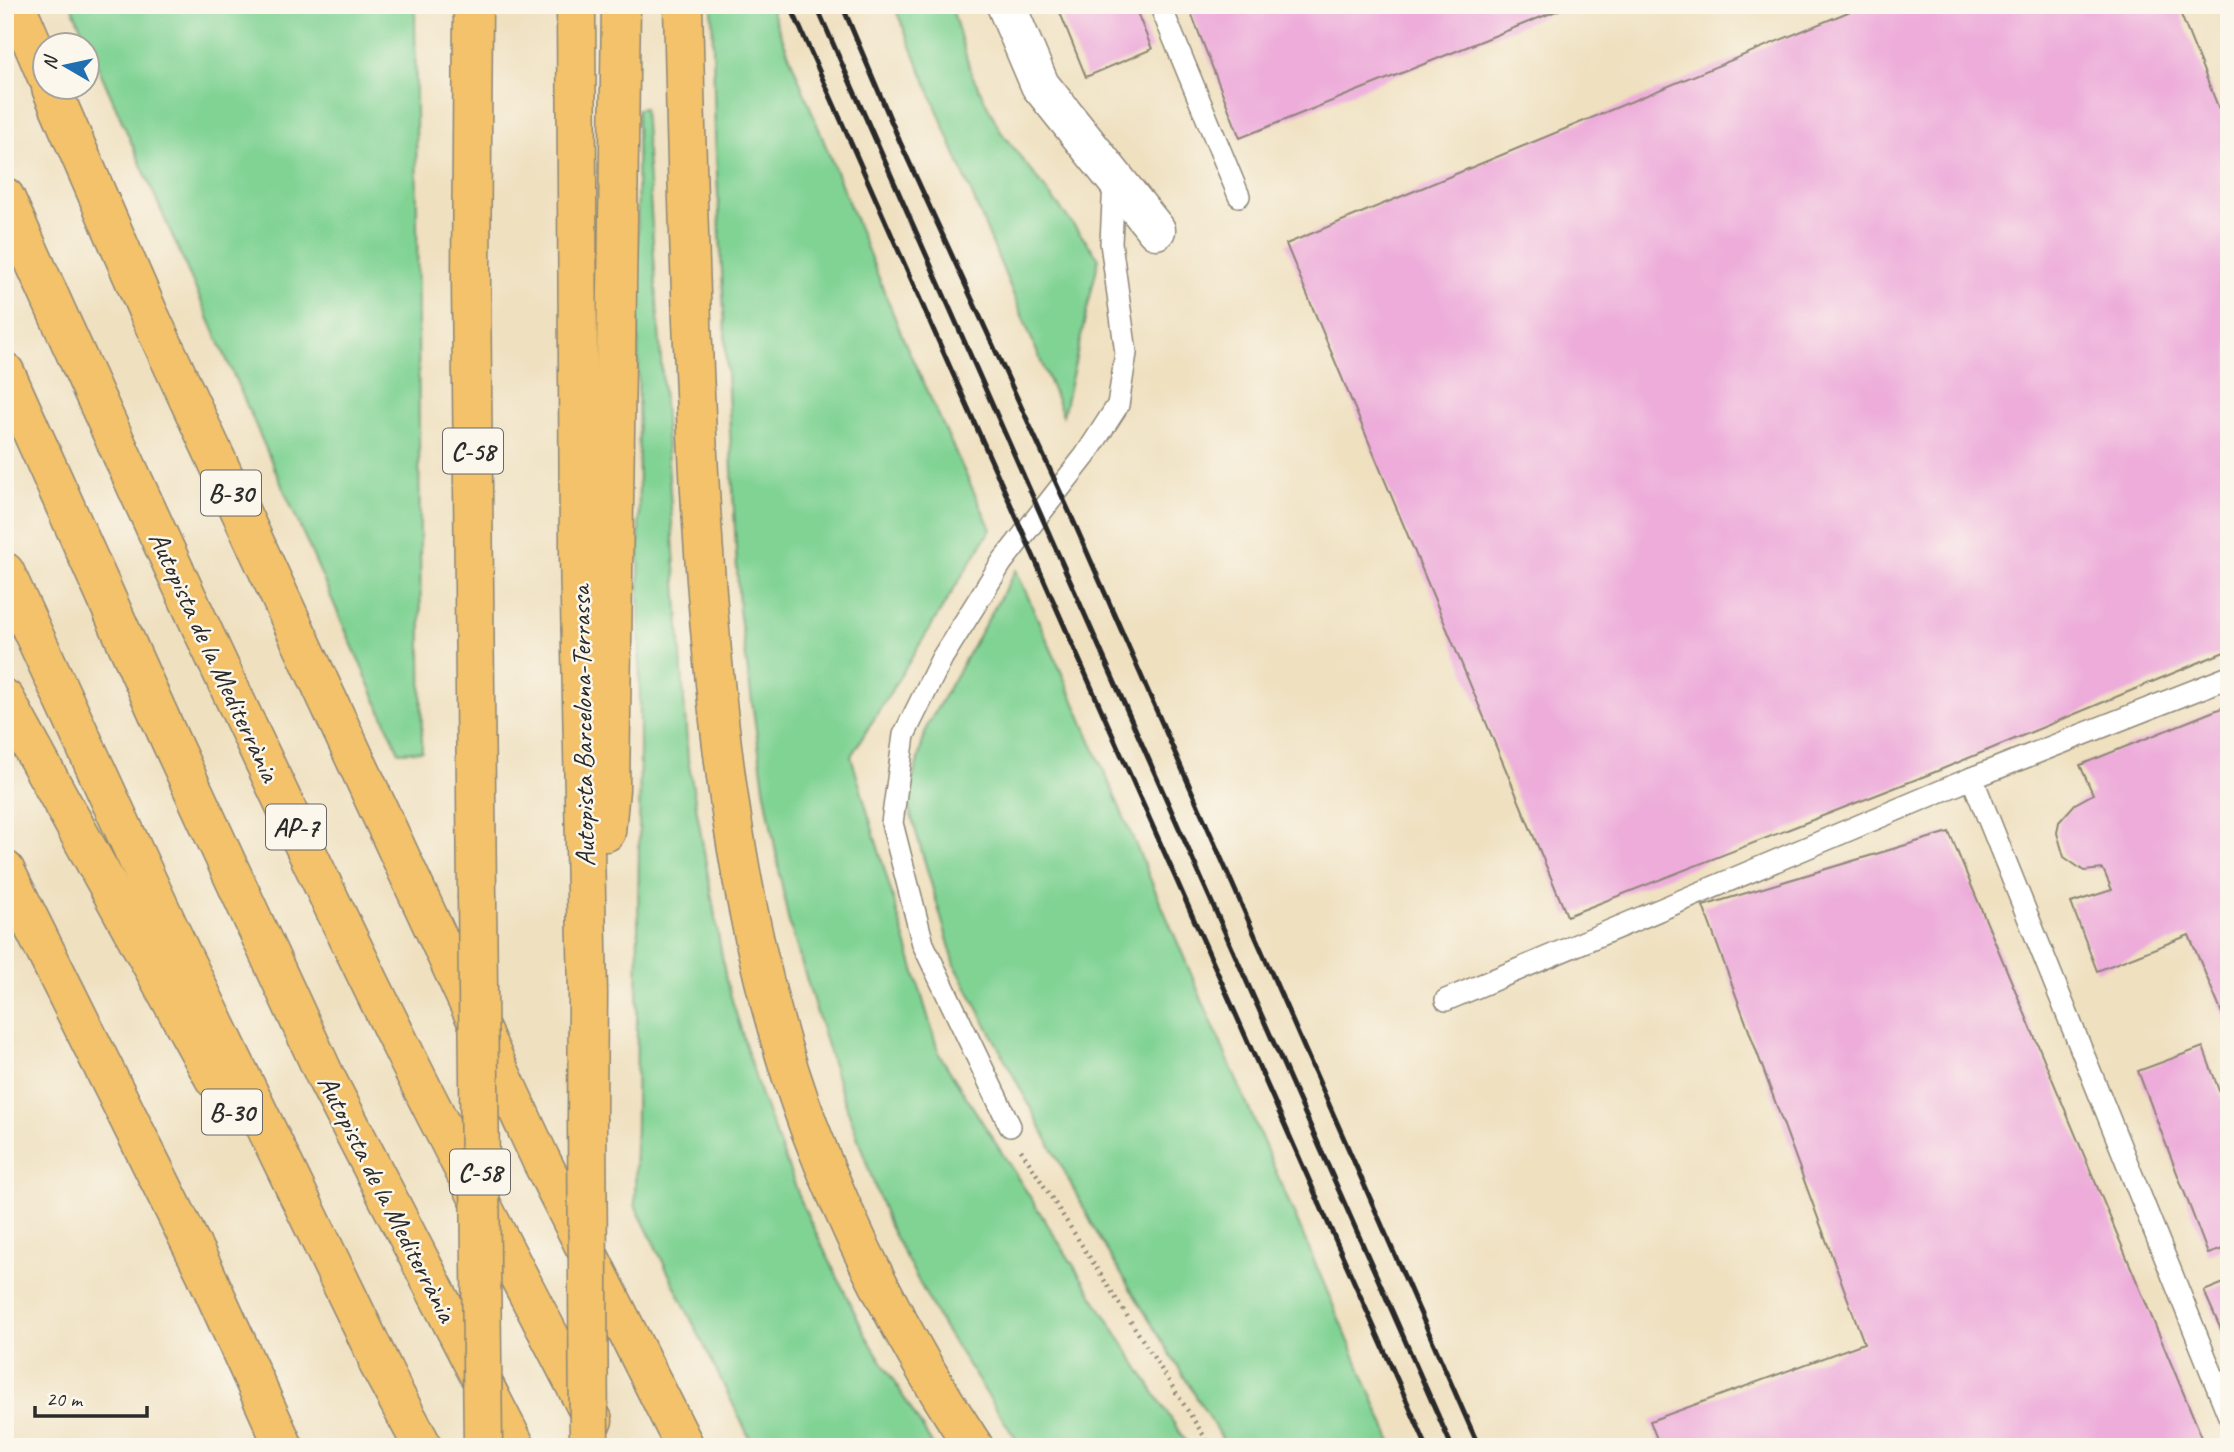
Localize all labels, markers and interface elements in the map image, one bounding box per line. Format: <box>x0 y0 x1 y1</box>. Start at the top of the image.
north arrow <box>32 32 102 102</box>
text: N <box>37 53 63 71</box>
road number: C-58 <box>443 428 503 474</box>
road number: B-30 <box>201 471 261 516</box>
street label: Autopista de la Mediterrània <box>141 525 289 789</box>
street label: Autopista Barcelona-Terrassa <box>563 583 602 867</box>
road number: AP-7 <box>266 804 326 849</box>
street label: Autopista de la Mediterrània <box>310 1069 466 1329</box>
road number: B-30 <box>202 1090 262 1134</box>
road number: C-58 <box>450 1149 510 1194</box>
scale bar <box>35 1375 147 1419</box>
text: 20 m <box>46 1386 84 1412</box>

